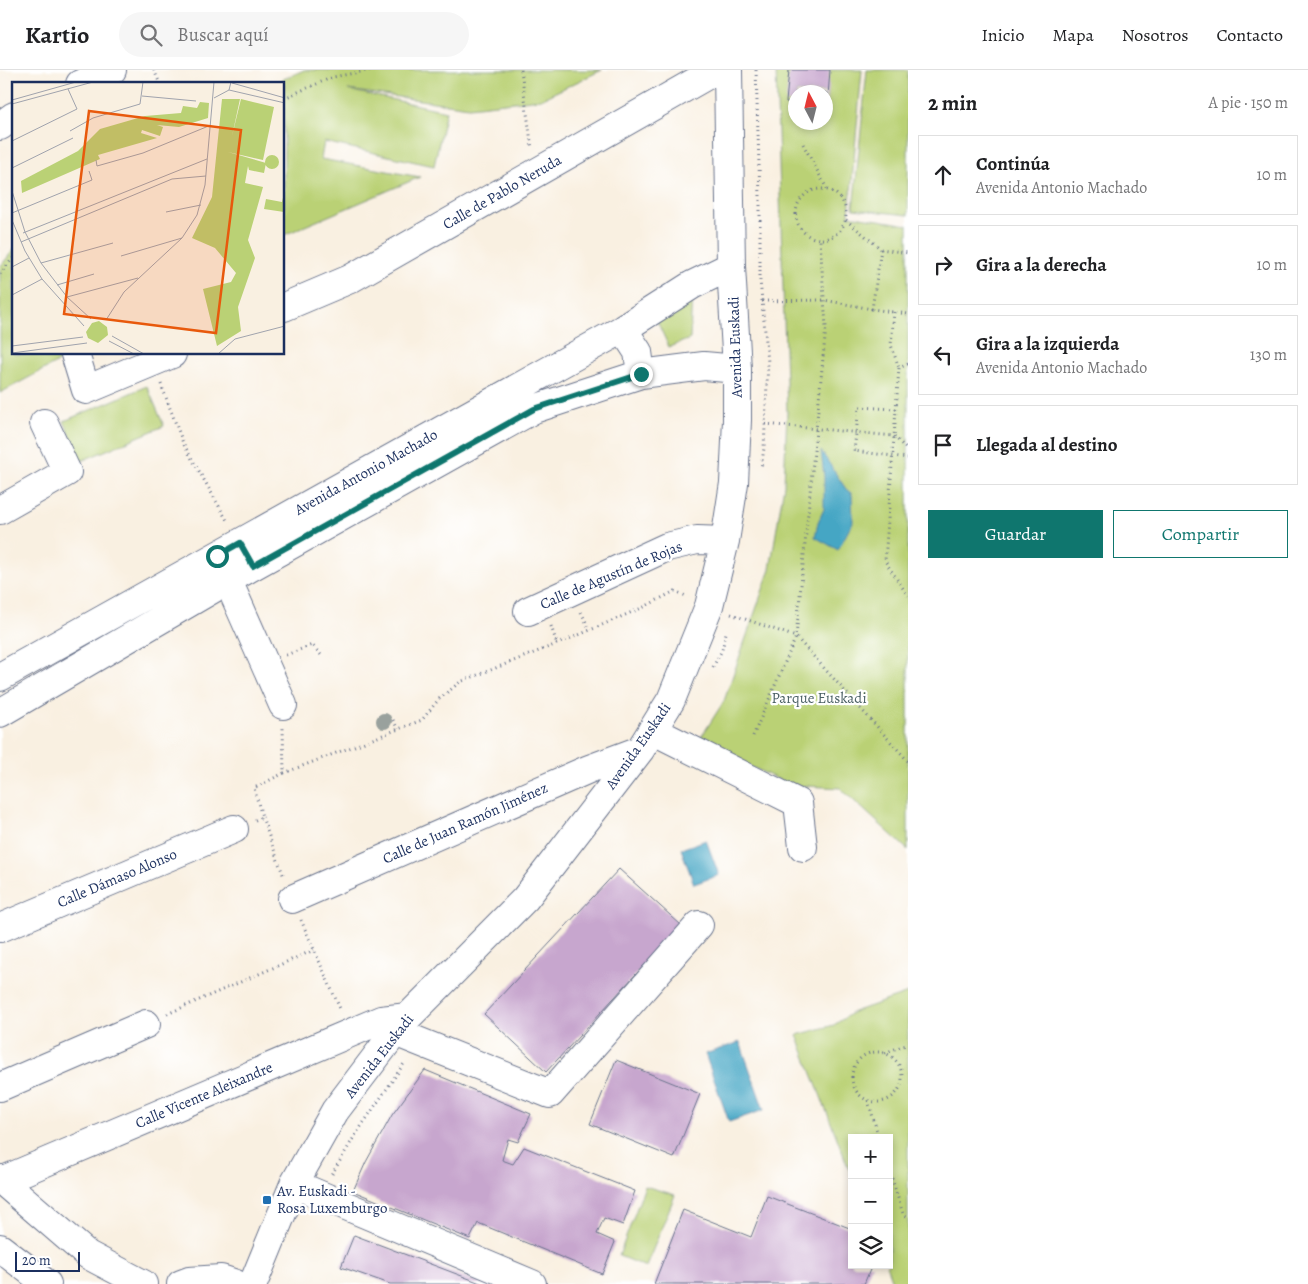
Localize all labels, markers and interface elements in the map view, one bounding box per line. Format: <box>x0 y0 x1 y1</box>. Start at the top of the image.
search box <box>119 12 469 57</box>
text: Kartio <box>25 19 89 51</box>
icon: search <box>137 21 165 49</box>
text: Buscar aquí <box>177 22 269 48</box>
text: Inicio <box>981 23 1024 47</box>
text: Mapa <box>1052 23 1094 47</box>
text: Nosotros <box>1122 23 1188 47</box>
text: Contacto <box>1216 23 1283 47</box>
inset map <box>12 82 285 355</box>
north arrow <box>788 85 833 130</box>
text: 2 min <box>928 89 977 117</box>
text: A pie · 150 m <box>1208 92 1288 114</box>
street label: Calle de Pablo Neruda <box>439 150 565 234</box>
text: Continúa <box>976 151 1050 177</box>
icon: ahead <box>929 161 957 189</box>
text: 10 m <box>1257 164 1287 186</box>
text: Avenida Antonio Machado <box>976 177 1147 199</box>
icon: right <box>929 251 957 279</box>
text: Gira a la derecha <box>976 252 1107 278</box>
text: 10 m <box>1257 254 1287 276</box>
street label: Avenida Euskadi <box>723 296 747 399</box>
text: Gira a la izquierda <box>976 331 1119 357</box>
icon: left <box>929 341 957 369</box>
text: 130 m <box>1250 344 1287 366</box>
text: Avenida Antonio Machado <box>976 357 1147 379</box>
route end <box>630 363 653 386</box>
street label: Avenida Antonio Machado <box>290 424 441 520</box>
icon: arrive <box>929 431 957 459</box>
text: Llegada al destino <box>976 432 1118 458</box>
button: Guardar <box>928 510 1103 558</box>
button: Compartir <box>1113 510 1288 558</box>
street label: Calle de Agustín de Rojas <box>537 536 685 614</box>
route start <box>206 545 229 568</box>
park label: Parque Euskadi <box>771 688 867 708</box>
street label: Avenida Euskadi <box>600 699 675 794</box>
street label: Calle de Juan Ramón Jiménez <box>379 777 551 868</box>
street label: Calle Dámaso Alonso <box>54 844 180 912</box>
street label: Avenida Euskadi <box>339 1010 418 1103</box>
street label: Calle Vicente Aleixandre <box>132 1057 276 1133</box>
map controls <box>848 1134 893 1269</box>
button: + <box>848 1134 893 1179</box>
button: − <box>848 1179 893 1224</box>
place label: Av. Euskadi - Rosa Luxemburgo <box>276 1181 387 1218</box>
marker: Av. Euskadi - Rosa Luxemburgo <box>261 1194 273 1206</box>
button: layers <box>848 1224 893 1269</box>
scale bar <box>15 1249 80 1272</box>
text: 20 m <box>22 1251 51 1270</box>

